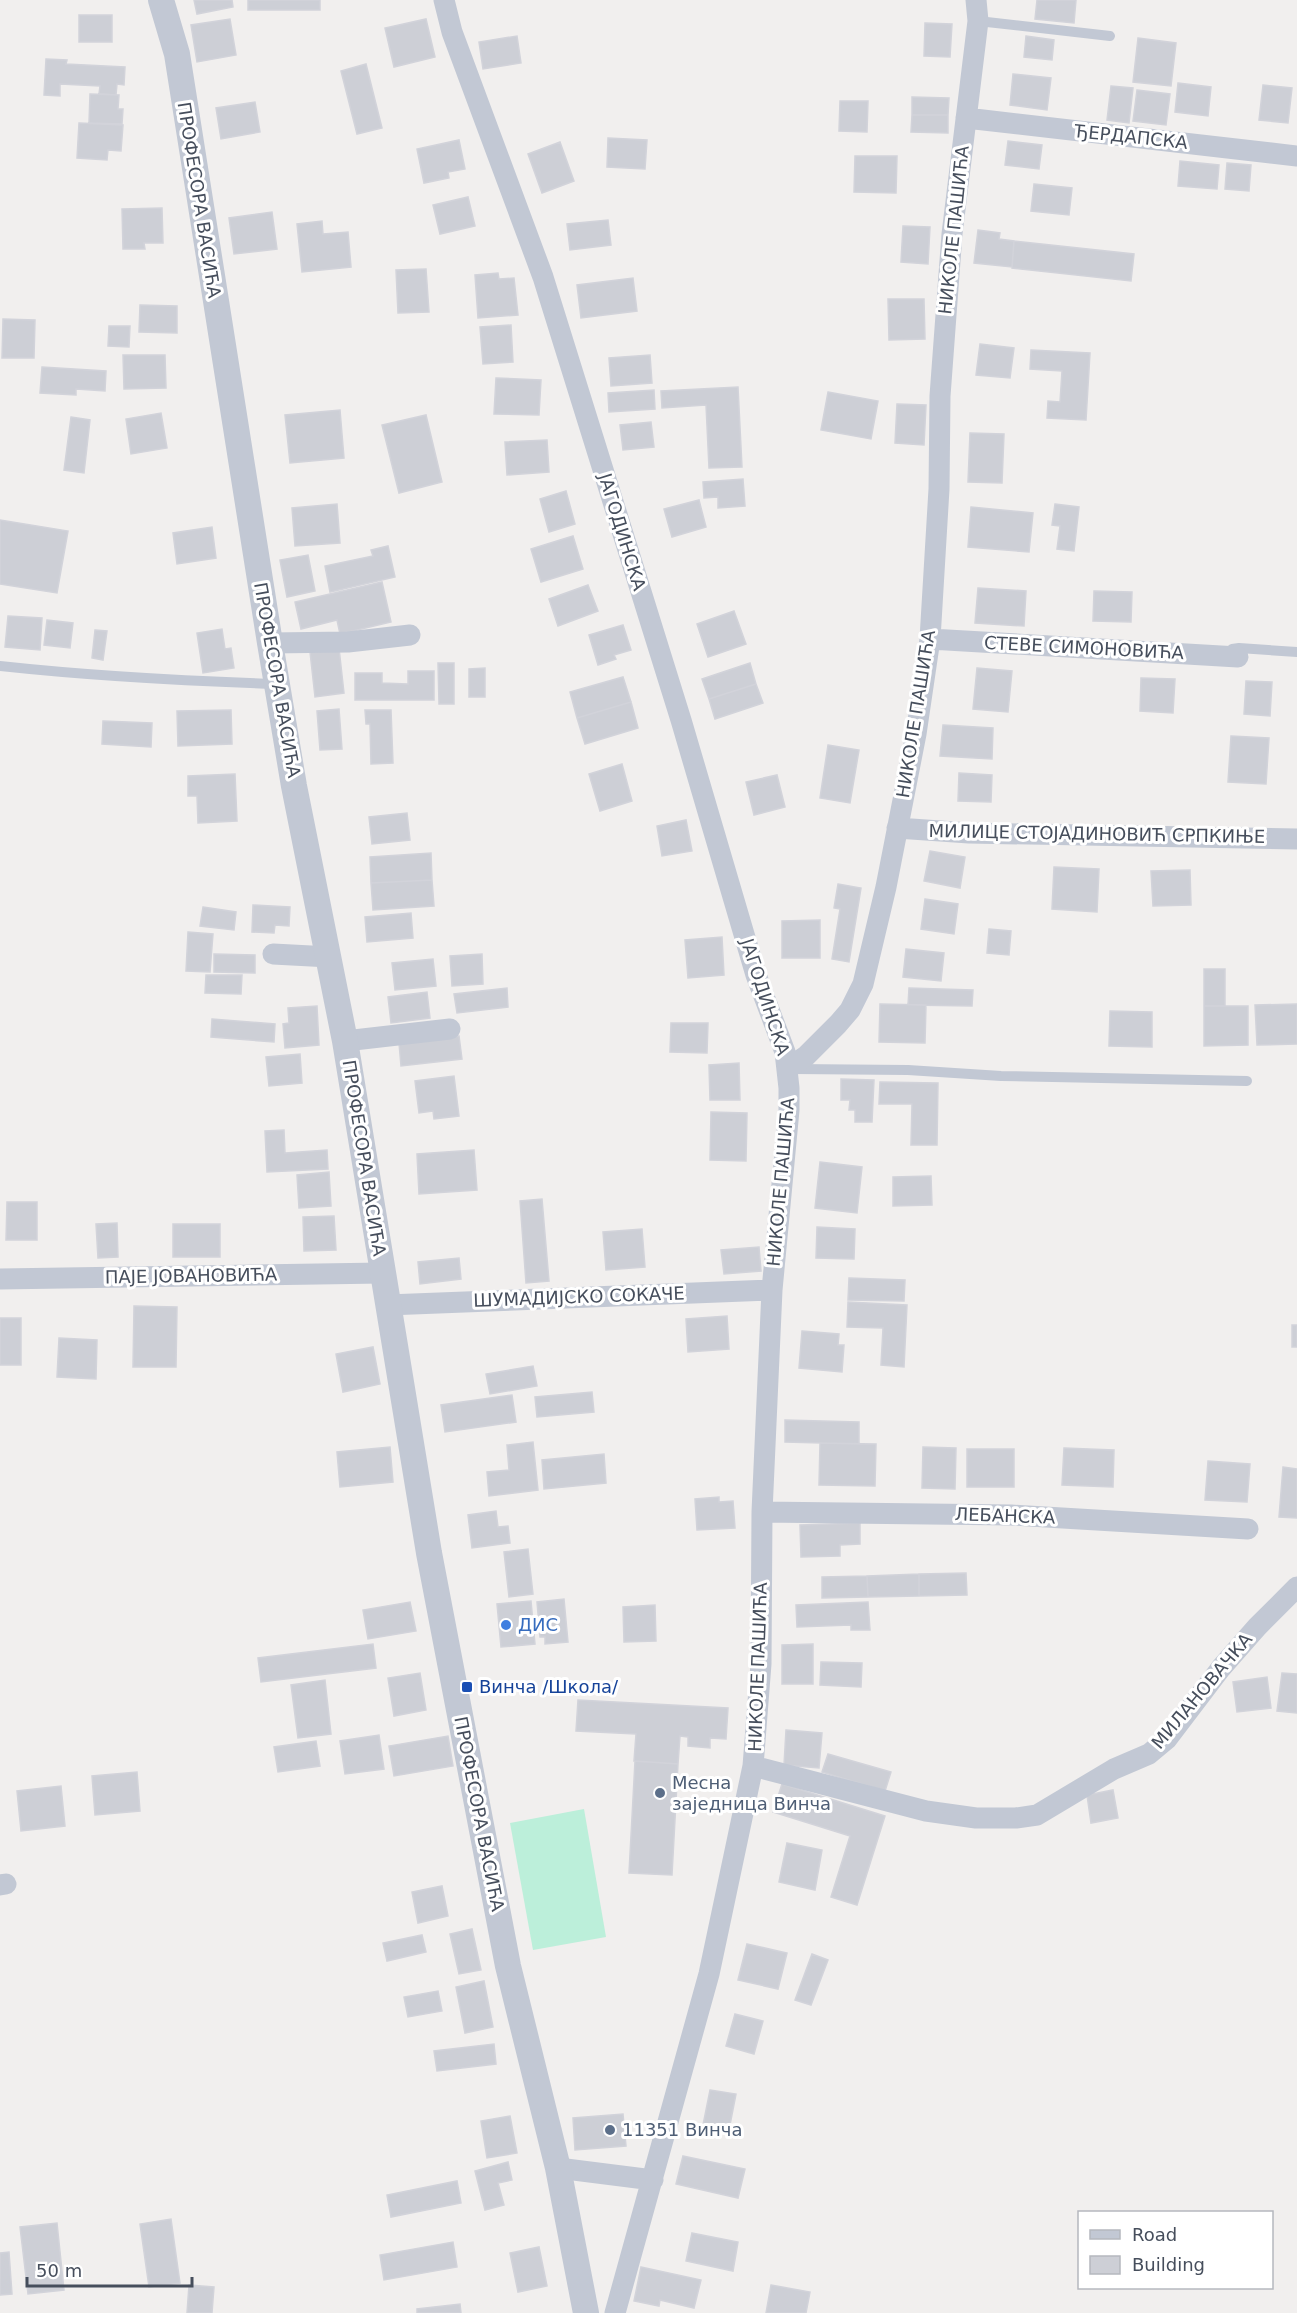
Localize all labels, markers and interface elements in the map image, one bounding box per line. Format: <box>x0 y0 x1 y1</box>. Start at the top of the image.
street label: ПРОФЕСОРА ВАСИЋА <box>174 100 225 300</box>
street label: ЂЕРДАПСКА <box>1072 120 1189 153</box>
street label: НИКОЛЕ ПАШИЋА <box>934 144 973 315</box>
street label: ЈАГОДИНСКА <box>594 470 650 594</box>
street label: ПРОФЕСОРА ВАСИЋА <box>250 580 305 780</box>
street label: НИКОЛЕ ПАШИЋА <box>892 628 939 799</box>
street label: СТЕВЕ СИМОНОВИЋА <box>984 632 1185 663</box>
street label: МИЛИЦЕ СТОЈАДИНОВИЋ СРПКИЊЕ <box>928 820 1266 847</box>
street label: ЈАГОДИНСКА <box>736 935 794 1059</box>
street label: ПРОФЕСОРА ВАСИЋА <box>339 1058 390 1258</box>
street label: НИКОЛЕ ПАШИЋА <box>763 1096 798 1267</box>
street label: ПАЈЕ ЈОВАНОВИЋА <box>105 1263 278 1288</box>
street label: ШУМАДИЈСКО СОКАЧЕ <box>473 1282 685 1311</box>
street label: ЛЕБАНСКА <box>954 1503 1056 1528</box>
street label: НИКОЛЕ ПАШИЋА <box>744 1581 771 1752</box>
place label: ДИС <box>518 1614 558 1635</box>
marker: ДИС <box>499 1618 513 1632</box>
street label: МИЛАНОВАЧКА <box>1147 1628 1257 1753</box>
place label: Винча /Школа/ <box>479 1676 619 1697</box>
marker: Винча /Школа/ <box>460 1680 474 1694</box>
street label: ПРОФЕСОРА ВАСИЋА <box>450 1715 509 1914</box>
place label: Месна заједница Винча <box>672 1772 831 1814</box>
marker: Месна заједница Винча <box>653 1786 667 1800</box>
place label: 11351 Винча <box>622 2119 742 2140</box>
marker: 11351 Винча <box>603 2123 617 2137</box>
legend <box>1078 2211 1273 2289</box>
text: Road <box>1132 2224 1177 2245</box>
scale bar <box>27 2250 192 2288</box>
text: Building <box>1132 2254 1205 2275</box>
text: 50 m <box>36 2260 82 2281</box>

